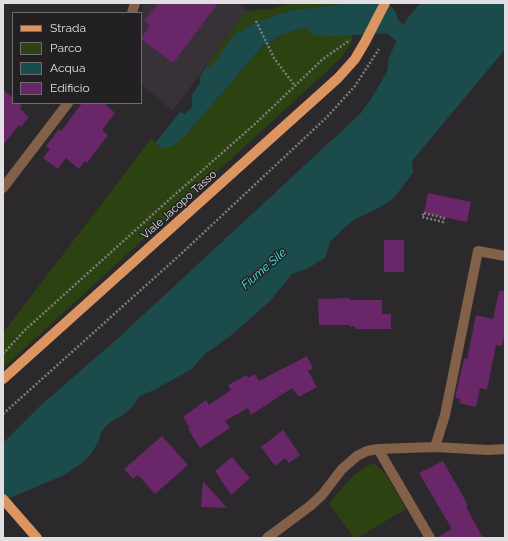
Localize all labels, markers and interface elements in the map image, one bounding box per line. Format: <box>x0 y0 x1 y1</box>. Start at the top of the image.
legend <box>12 12 142 104</box>
text: Strada <box>50 21 86 35</box>
text: Parco <box>50 41 82 55</box>
text: Acqua <box>50 61 86 75</box>
text: Edificio <box>50 81 90 95</box>
street label: Viale Jacopo Tasso <box>139 168 219 242</box>
water label: Fiume Sile <box>238 245 290 293</box>

